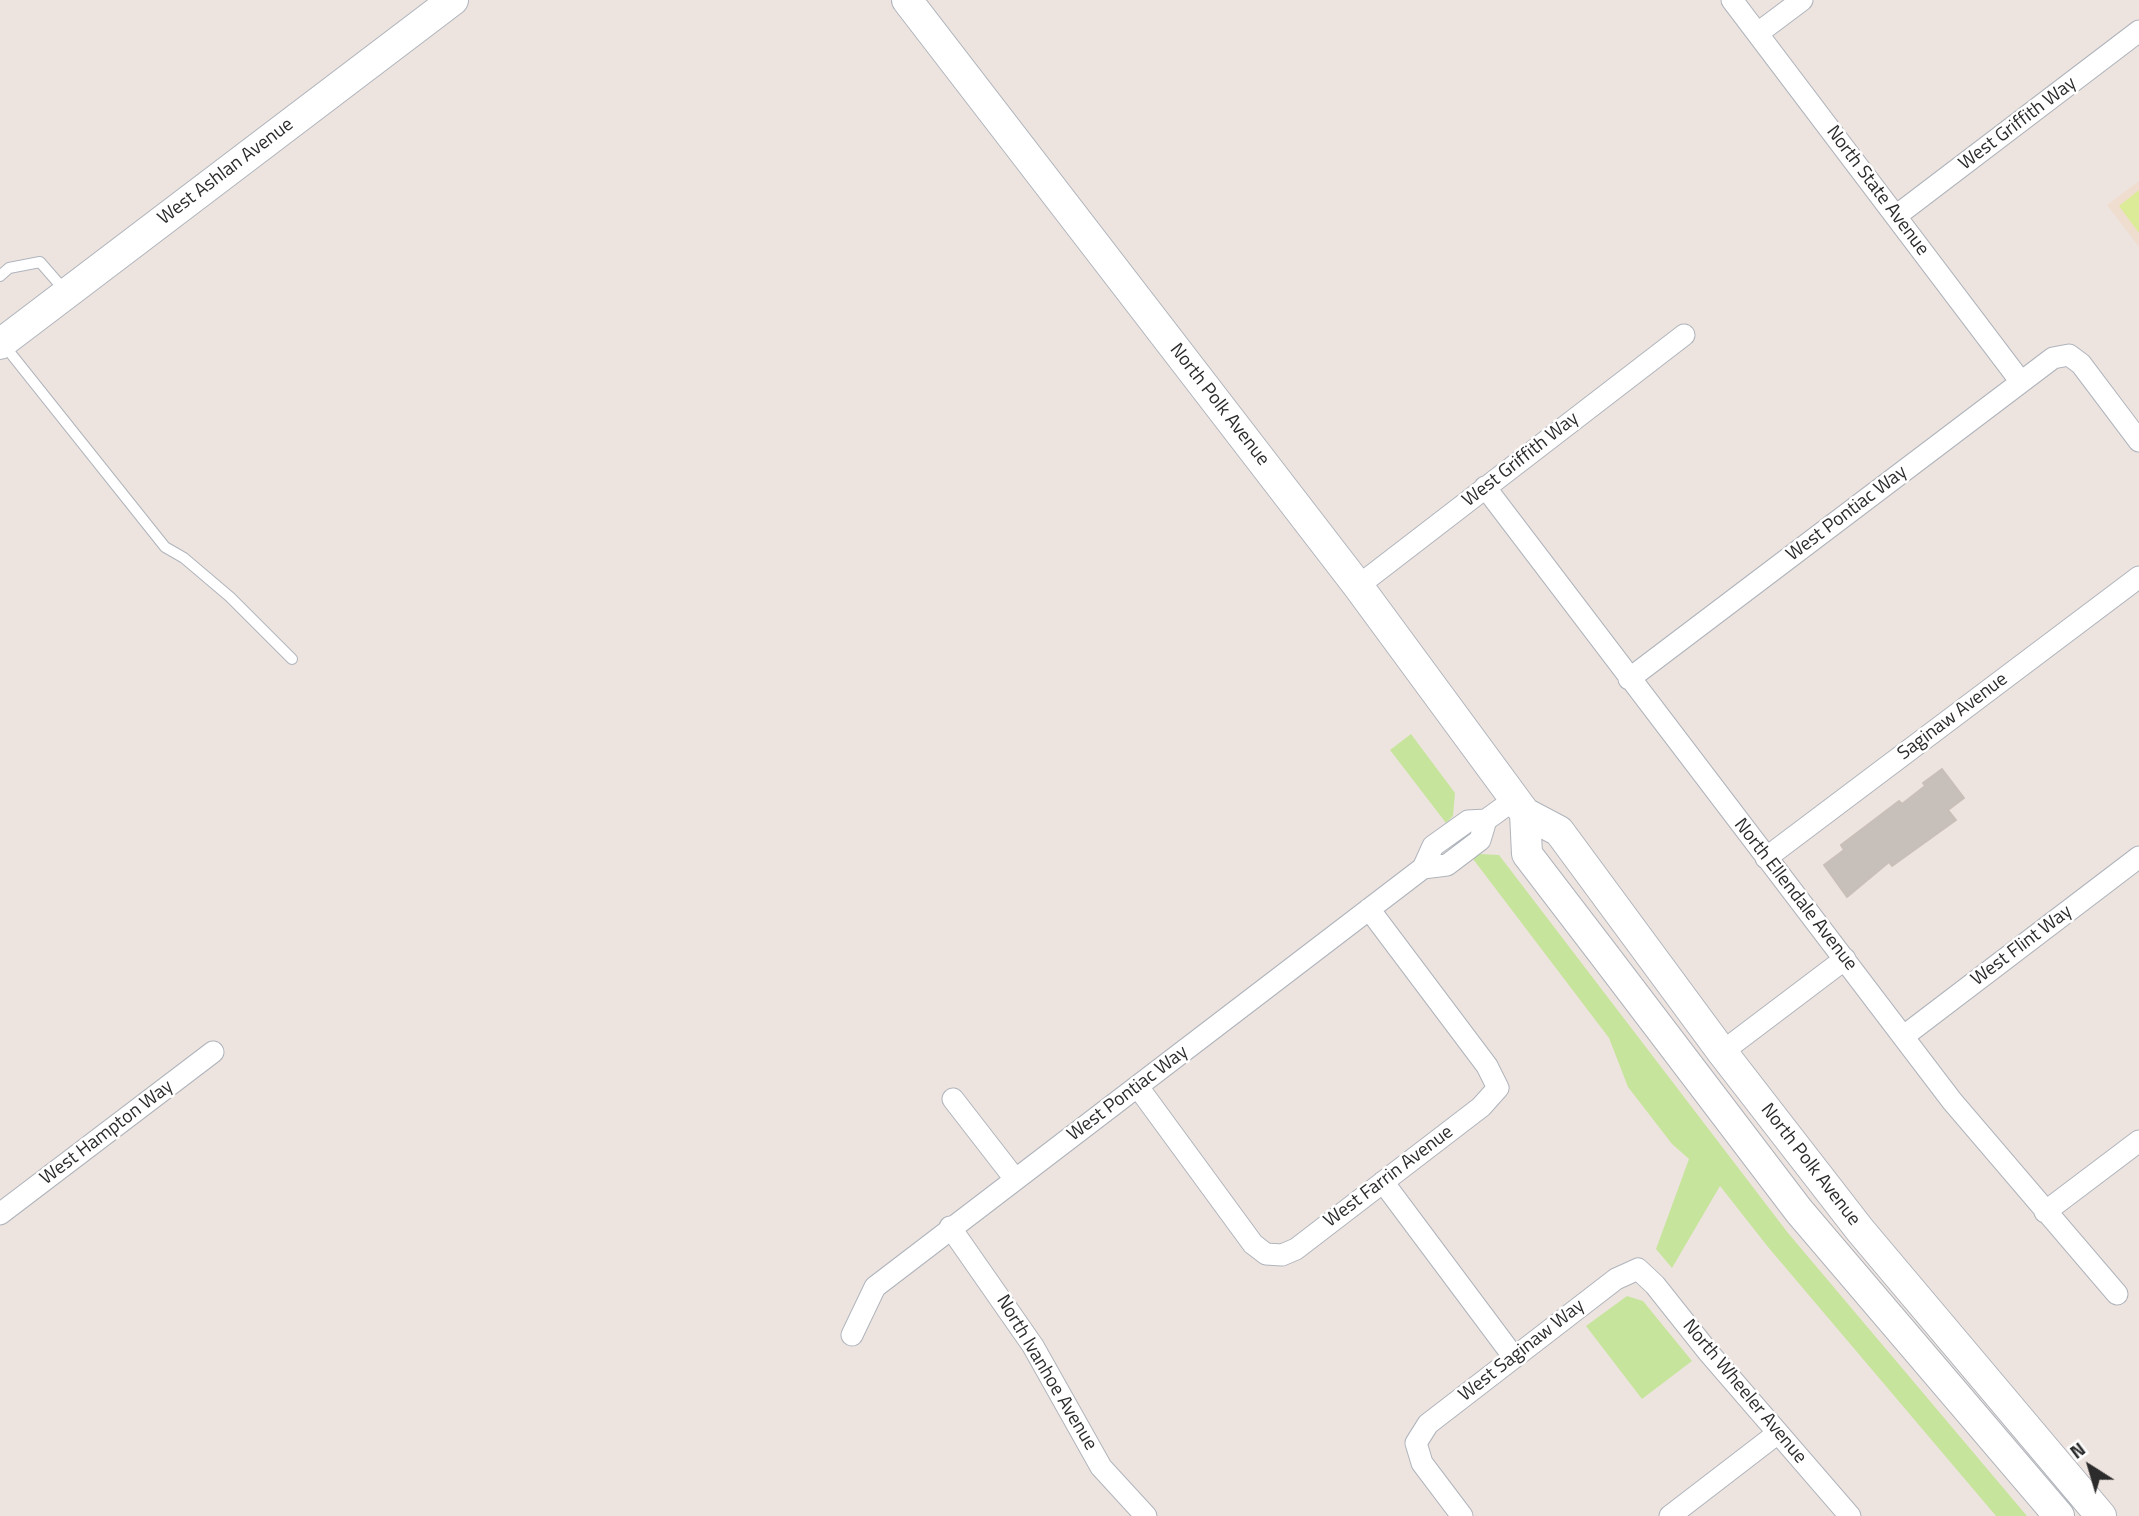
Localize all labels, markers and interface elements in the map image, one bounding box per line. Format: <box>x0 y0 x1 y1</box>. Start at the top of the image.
street label: West Griffith Way <box>1955 72 2081 176</box>
street label: West Ashlan Avenue <box>154 114 298 230</box>
street label: North State Avenue <box>1821 122 1933 260</box>
street label: North Polk Avenue <box>1164 339 1274 471</box>
street label: West Griffith Way <box>1458 408 1584 512</box>
street label: West Pontiac Way <box>1782 461 1912 567</box>
street label: Saginaw Avenue <box>1894 668 2012 766</box>
street label: North Ellendale Avenue <box>1729 814 1861 976</box>
street label: West Flint Way <box>1967 901 2077 991</box>
street label: West Pontiac Way <box>1063 1041 1193 1147</box>
street label: West Hampton Way <box>36 1076 178 1190</box>
street label: North Polk Avenue <box>1755 1099 1865 1231</box>
street label: West Farrin Avenue <box>1320 1121 1458 1233</box>
street label: North lvanhoe Avenue <box>991 1291 1101 1455</box>
street label: West Saginaw Way <box>1455 1295 1589 1407</box>
street label: North Wheeler Avenue <box>1677 1315 1811 1469</box>
north arrow <box>2055 1432 2125 1502</box>
text: N <box>2063 1434 2091 1465</box>

